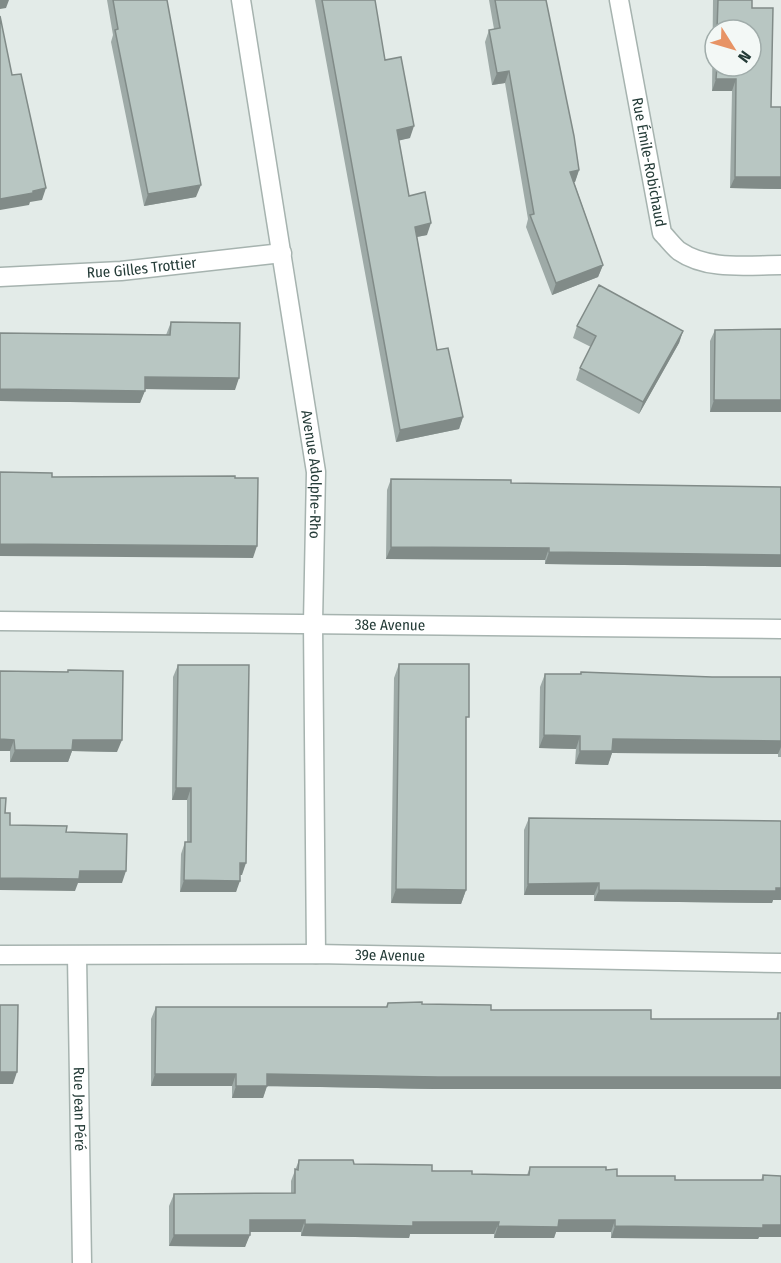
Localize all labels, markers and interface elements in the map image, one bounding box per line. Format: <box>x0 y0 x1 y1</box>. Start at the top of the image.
north arrow <box>703 18 763 78</box>
text: N <box>734 47 755 66</box>
street label: Rue Émile-Robichaud <box>628 96 670 228</box>
street label: Rue Gilles Trottier <box>86 254 198 282</box>
street label: Avenue Adolphe-Rho <box>297 409 325 539</box>
street label: 38e Avenue <box>355 616 425 634</box>
street label: 39e Avenue <box>355 946 425 965</box>
street label: Rue Jean Péré <box>70 1067 89 1151</box>

